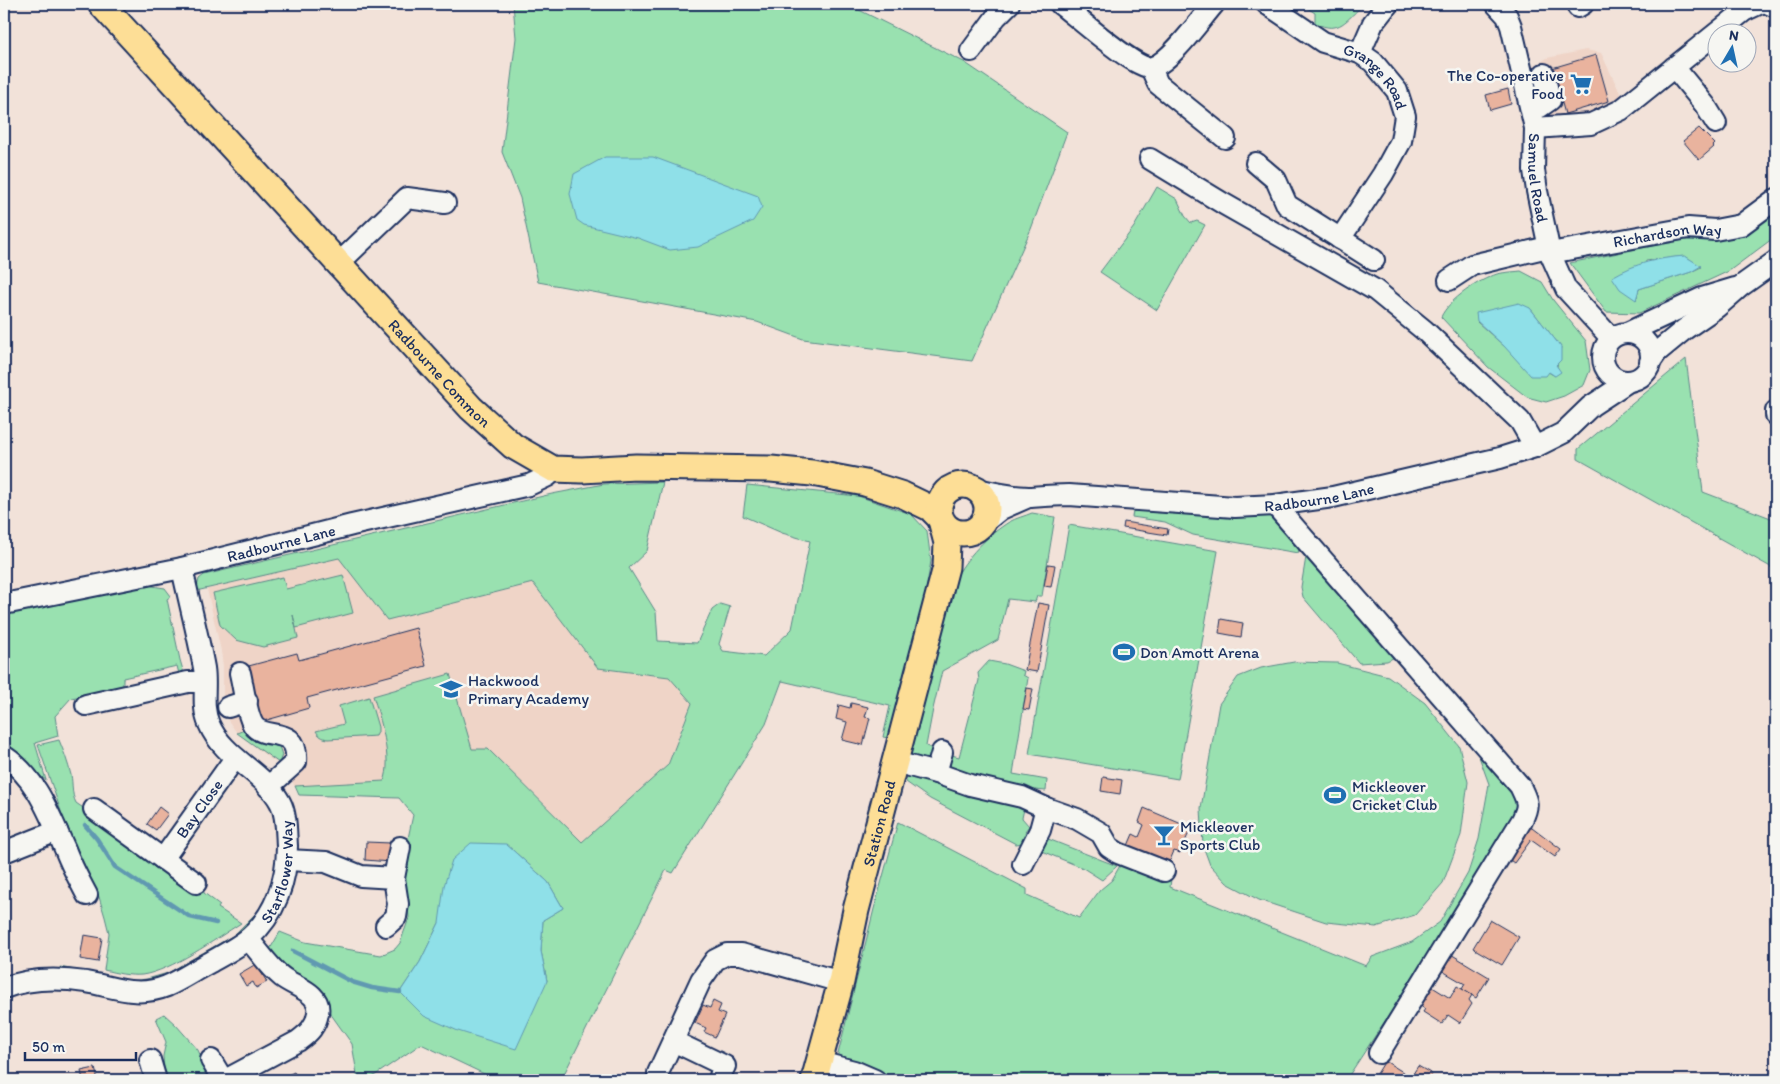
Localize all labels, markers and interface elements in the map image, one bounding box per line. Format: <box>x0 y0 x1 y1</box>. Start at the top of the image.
north arrow <box>1708 22 1758 72</box>
text: N <box>1728 27 1740 45</box>
street label: Grange Road <box>1341 40 1411 112</box>
place label: The Co-operative Food <box>1447 66 1564 103</box>
supermarket icon: The Co-operative Food <box>1568 71 1594 97</box>
street label: Samuel Road <box>1524 133 1552 224</box>
street label: Richardson Way <box>1612 219 1724 251</box>
street label: Radbourne Common <box>384 315 495 431</box>
street label: Radbourne Lane <box>1264 479 1376 516</box>
street label: Radbourne Lane <box>225 520 338 566</box>
sports icon: Don Amott Arena <box>1111 639 1137 665</box>
place label: Don Amott Arena <box>1140 643 1260 662</box>
place label: Hackwood Primary Academy <box>468 671 589 708</box>
school or university icon: Hackwood Primary Academy <box>438 676 464 702</box>
street label: Bay Close <box>172 776 227 842</box>
place label: Mickleover Cricket Club <box>1352 777 1437 814</box>
street label: Station Road <box>859 778 900 869</box>
sports icon: Mickleover Cricket Club <box>1322 782 1348 808</box>
place label: Mickleover Sports Club <box>1180 817 1260 854</box>
street label: Starflower Way <box>257 819 297 927</box>
bar icon: Mickleover Sports Club <box>1151 822 1177 848</box>
scale bar <box>25 1029 136 1061</box>
text: 50 m <box>32 1038 65 1056</box>

